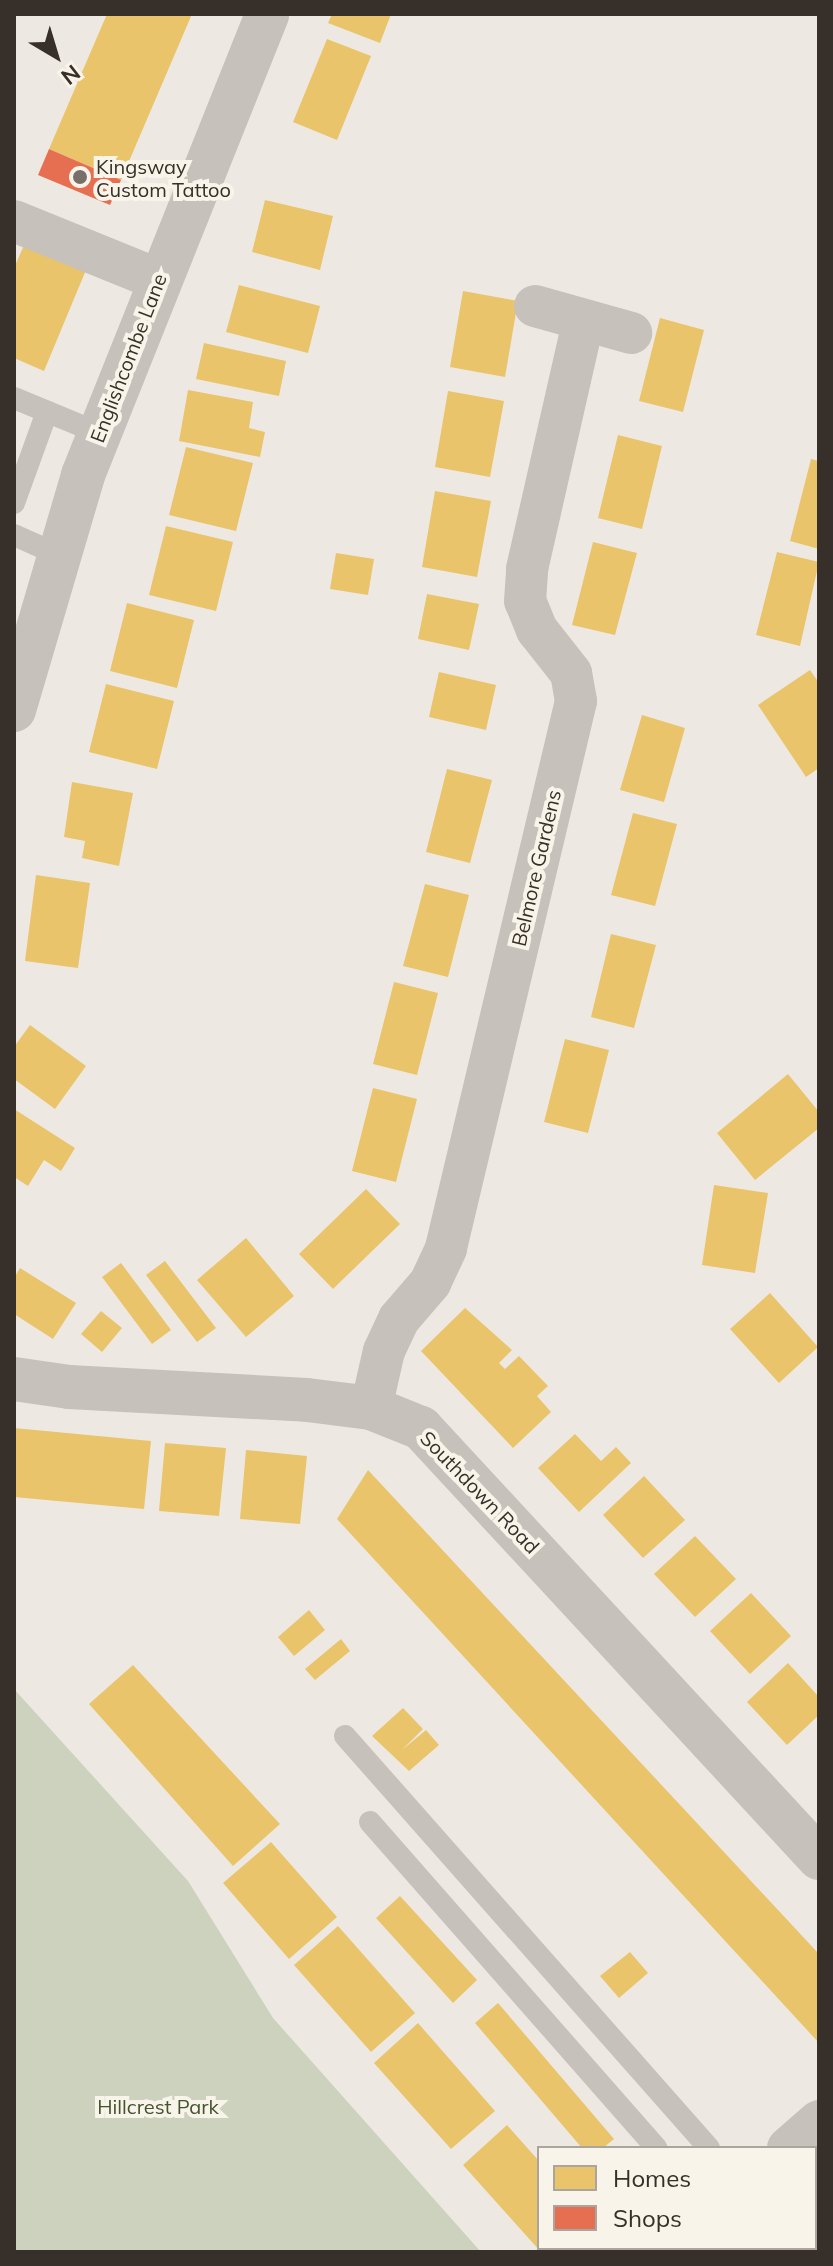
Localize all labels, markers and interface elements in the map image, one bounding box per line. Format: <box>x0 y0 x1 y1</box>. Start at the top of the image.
north arrow <box>16 16 96 96</box>
text: N <box>56 59 86 91</box>
place label: Kingsway Custom Tattoo <box>96 154 231 201</box>
marker: Kingsway Custom Tattoo <box>71 168 89 186</box>
street label: Englishcombe Lane <box>85 270 171 446</box>
street label: Belmore Gardens <box>506 787 566 949</box>
street label: Southdown Road <box>416 1426 544 1558</box>
park label: Hillcrest Park <box>97 2094 219 2118</box>
legend <box>537 2146 817 2250</box>
text: Homes <box>613 2163 691 2193</box>
text: Shops <box>613 2203 682 2233</box>

